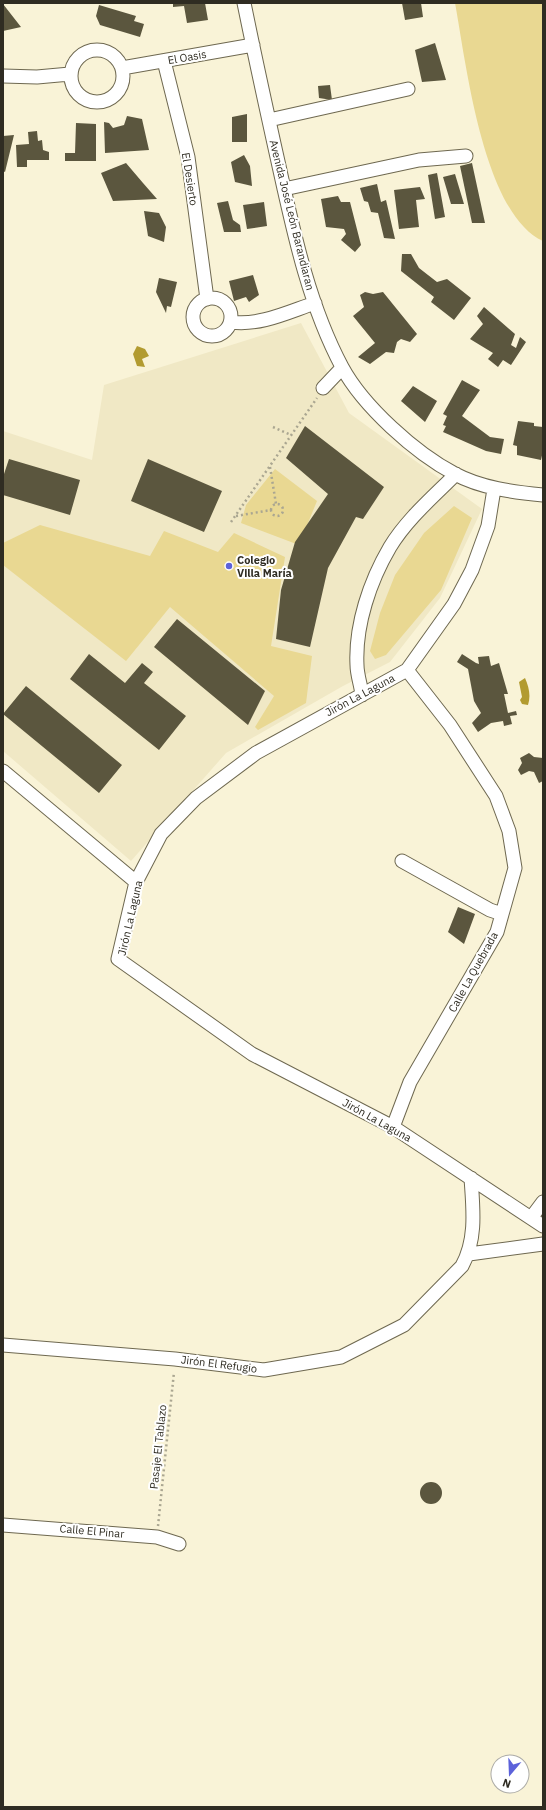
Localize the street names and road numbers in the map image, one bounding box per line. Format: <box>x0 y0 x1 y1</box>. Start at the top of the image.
street label: El Oasis <box>167 47 207 67</box>
street label: Avenida José León Barandiaran <box>267 138 317 292</box>
street label: El Desierto <box>179 151 201 207</box>
street label: Jirón La Laguna <box>323 671 397 719</box>
street label: Jirón La Laguna <box>115 879 145 957</box>
street label: Calle La Quebrada <box>445 929 501 1015</box>
street label: Jirón La Laguna <box>340 1095 414 1145</box>
street label: Jirón El Refugio <box>180 1352 258 1376</box>
street label: Pasaje El Tablazo <box>147 1404 169 1490</box>
street label: Calle El Pinar <box>59 1521 125 1541</box>

